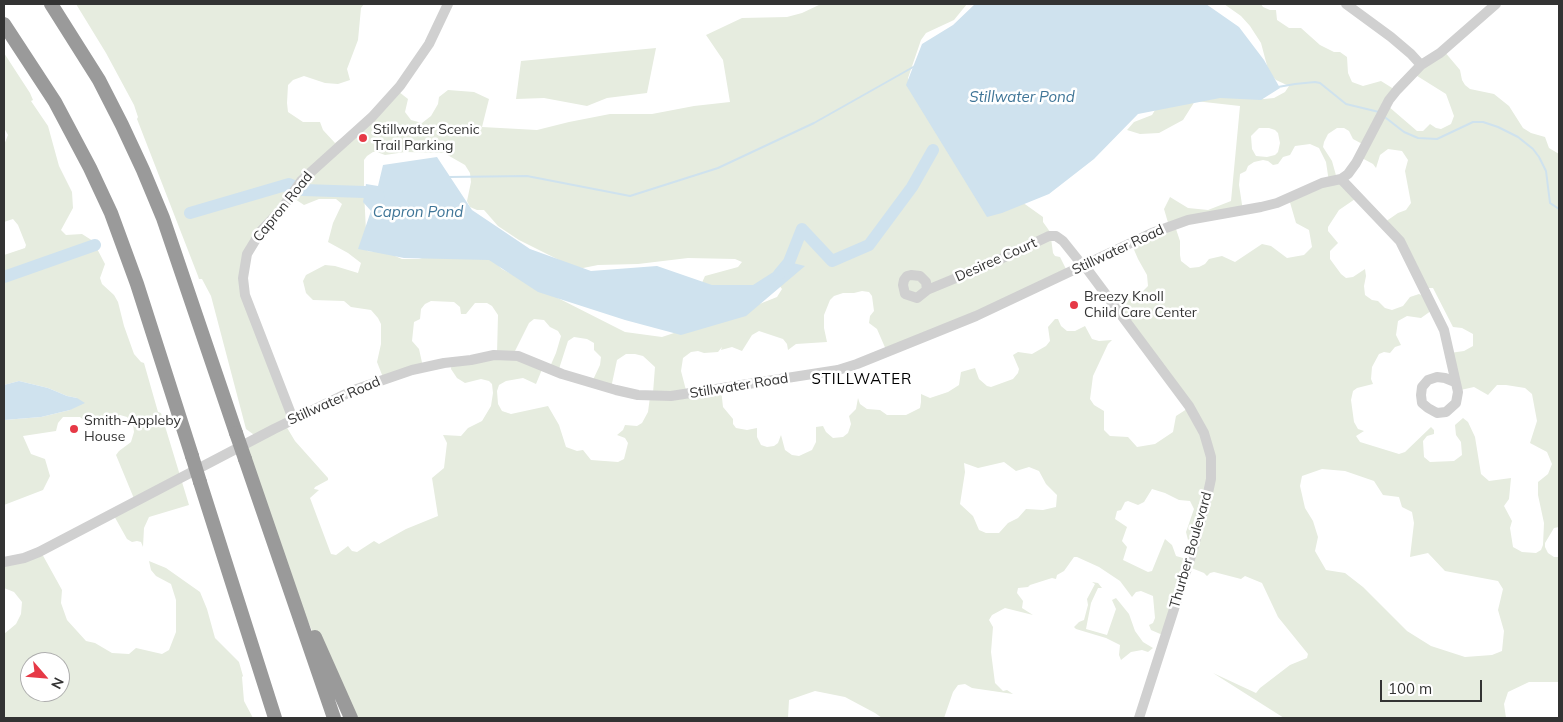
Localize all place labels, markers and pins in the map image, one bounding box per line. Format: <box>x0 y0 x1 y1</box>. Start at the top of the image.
place label: Stillwater Scenic Trail Parking <box>373 122 480 154</box>
marker: Stillwater Scenic Trail Parking <box>357 132 369 144</box>
place label: Breezy Knoll Child Care Center <box>1084 289 1197 322</box>
marker: Breezy Knoll Child Care Center <box>1068 299 1080 311</box>
place label: Smith-Appleby House <box>84 413 181 446</box>
marker: Smith-Appleby House <box>68 423 80 435</box>

